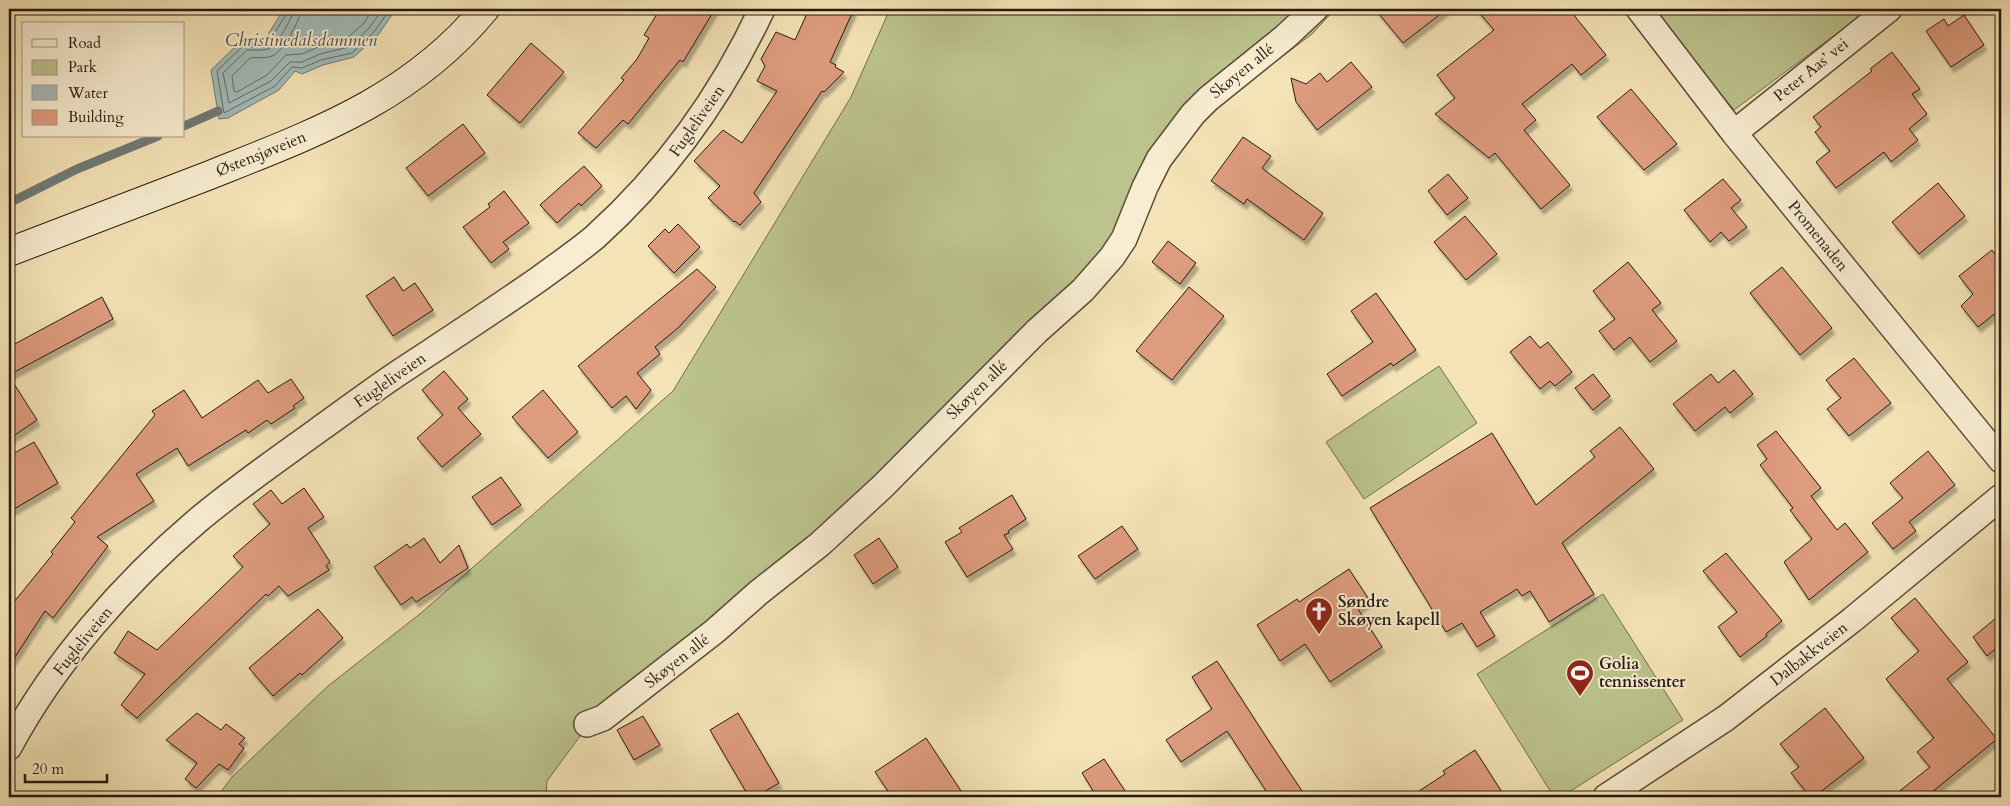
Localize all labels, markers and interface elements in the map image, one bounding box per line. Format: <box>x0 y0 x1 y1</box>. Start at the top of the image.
legend <box>22 22 185 138</box>
water label: Christinedalsdammen <box>225 28 377 53</box>
text: Road <box>68 33 101 53</box>
street label: Peter Aas’ vei <box>1769 33 1853 107</box>
street label: Skøyen allé <box>1205 38 1279 104</box>
text: Park <box>68 57 97 77</box>
street label: Fugleliveien <box>664 81 730 161</box>
text: Water <box>67 83 109 103</box>
text: Building <box>68 107 124 127</box>
street label: Østensjøveien <box>213 126 309 182</box>
street label: Promenaden <box>1783 196 1853 276</box>
street label: Fugleliveien <box>350 347 430 413</box>
street label: Skøyen allé <box>942 355 1012 425</box>
place label: Søndre Skøyen kapell <box>1338 591 1440 631</box>
church icon: Søndre Skøyen kapell <box>1304 596 1334 635</box>
street label: Fugleliveien <box>48 602 118 680</box>
street label: Dalbakkveien <box>1766 617 1852 691</box>
street label: Skøyen allé <box>640 629 714 693</box>
place label: Golia tennissenter <box>1599 653 1686 693</box>
sports icon: Golia tennissenter <box>1565 658 1595 697</box>
scale bar <box>25 751 108 783</box>
text: 20 m <box>32 759 64 779</box>

